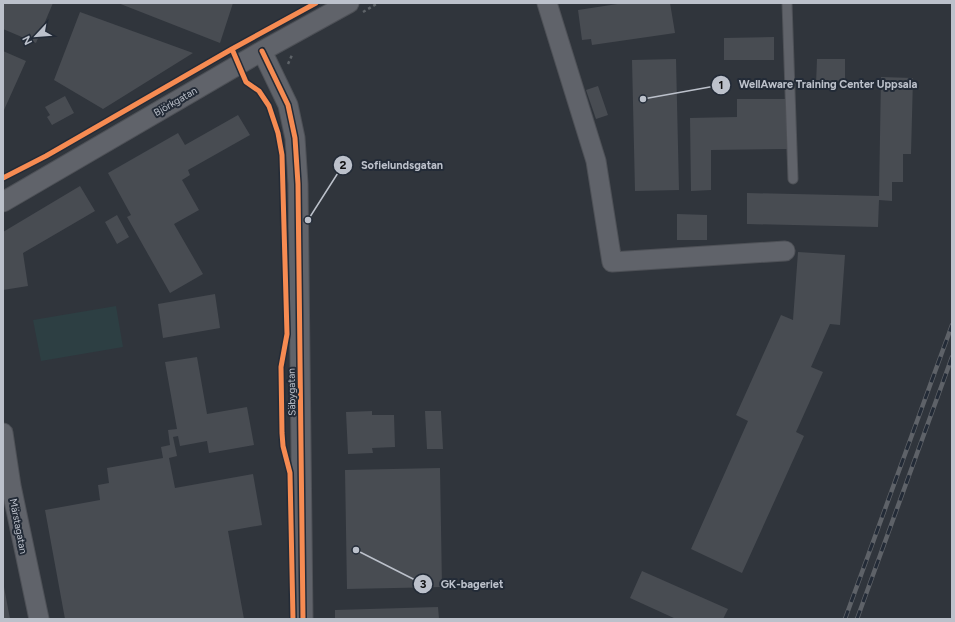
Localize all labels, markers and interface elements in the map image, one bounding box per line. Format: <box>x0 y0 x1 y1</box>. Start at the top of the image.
north arrow <box>16 16 56 56</box>
text: N <box>20 33 35 47</box>
callout: WellAware Training Center Uppsala <box>711 73 926 96</box>
text: 1 <box>718 78 724 92</box>
text: WellAware Training Center Uppsala <box>739 78 917 91</box>
street label: Björkgatan <box>151 84 200 119</box>
callout: Sofielundsgatan <box>333 153 451 176</box>
text: 2 <box>340 158 347 172</box>
text: Sofielundsgatan <box>361 159 443 172</box>
street label: Säbygatan <box>285 368 298 416</box>
street label: Märstagatan <box>7 497 30 555</box>
callout: GK-bageriet <box>413 573 512 596</box>
text: 3 <box>420 577 427 591</box>
text: GK-bageriet <box>441 578 504 591</box>

